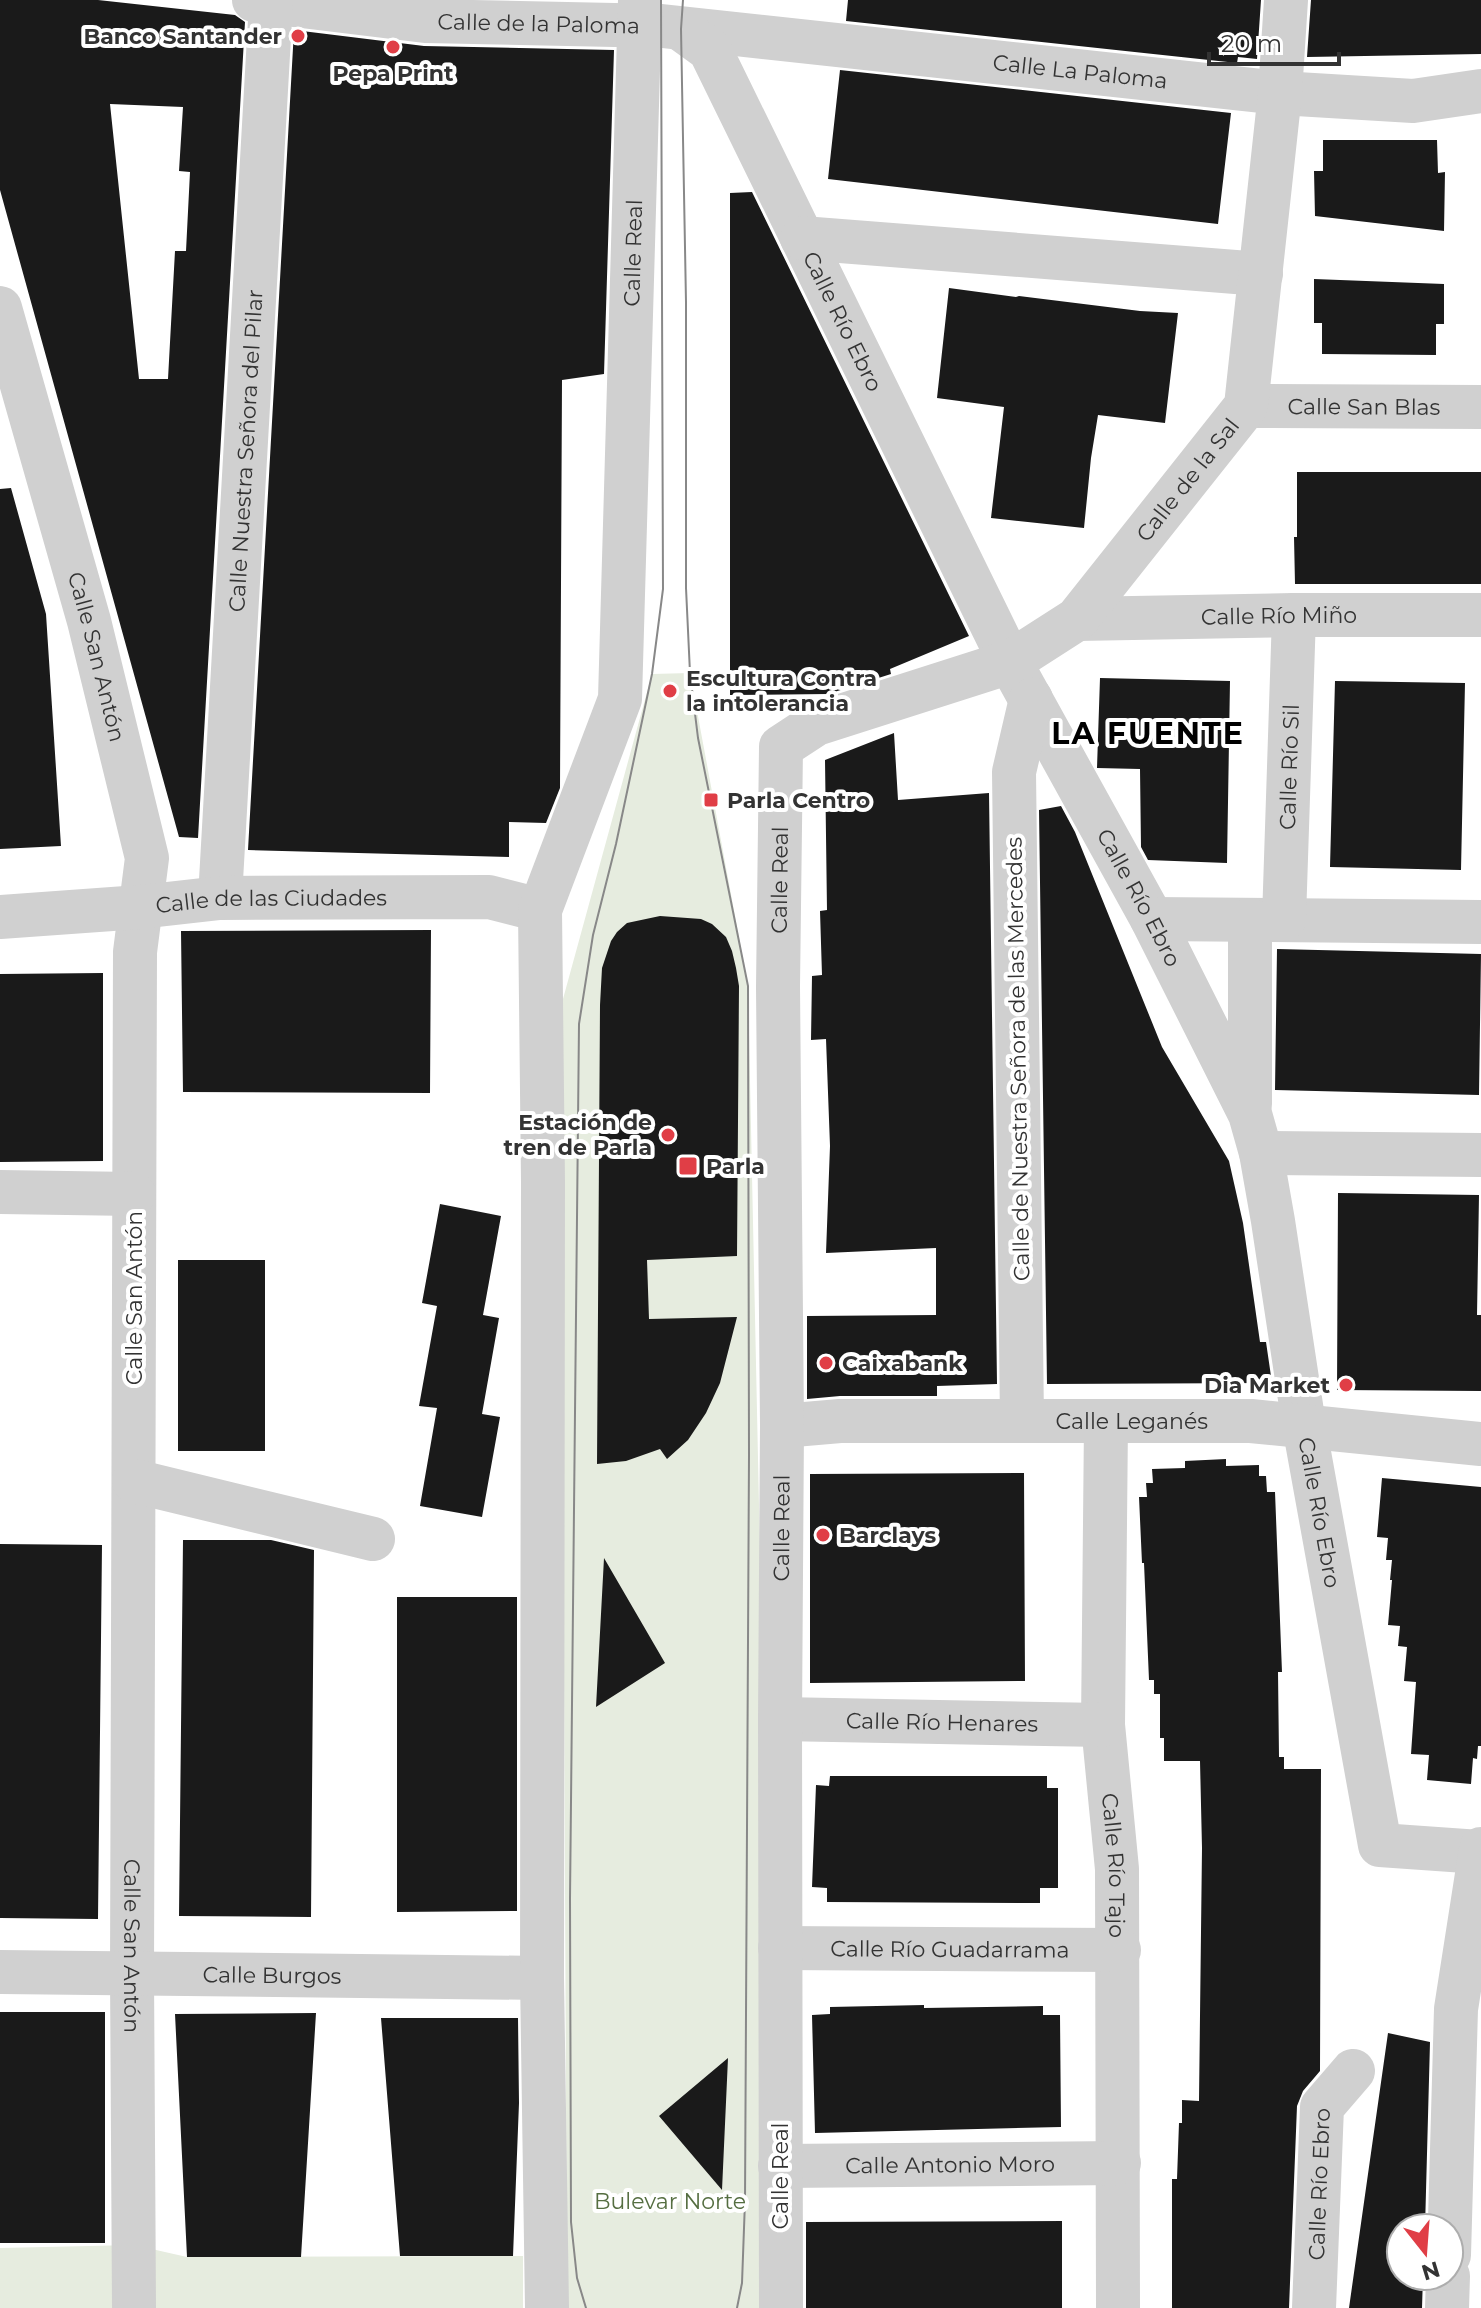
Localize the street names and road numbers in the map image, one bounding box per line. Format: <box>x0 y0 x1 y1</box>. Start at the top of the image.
street label: Calle de la Paloma <box>437 8 640 39</box>
street label: Calle La Paloma <box>991 48 1169 94</box>
street label: Calle Real <box>618 199 648 307</box>
street label: Calle Río Ebro <box>797 247 889 396</box>
street label: Calle Nuestra Señora del Pilar <box>223 289 268 613</box>
street label: Calle San Blas <box>1288 393 1441 420</box>
street label: Calle de la Sal <box>1130 412 1245 547</box>
street label: Calle San Antón <box>62 569 132 744</box>
street label: Calle Río Miño <box>1201 601 1357 630</box>
street label: Calle Río Sil <box>1273 704 1305 831</box>
street label: Calle Río Ebro <box>1091 824 1187 971</box>
street label: Calle Real <box>765 826 794 934</box>
street label: Calle de Nuestra Señora de las Mercedes <box>1001 836 1035 1281</box>
street label: Calle de las Ciudades <box>154 884 387 919</box>
street label: Calle San Antón <box>121 1211 148 1385</box>
street label: Calle Leganés <box>1056 1408 1208 1435</box>
street label: Calle Río Ebro <box>1293 1435 1347 1590</box>
street label: Calle Real <box>767 1474 795 1582</box>
street label: Calle Río Henares <box>846 1707 1039 1737</box>
street label: Calle Río Tajo <box>1096 1792 1131 1938</box>
street label: Calle San Antón <box>118 1859 146 2033</box>
street label: Calle Río Guadarrama <box>830 1935 1070 1963</box>
street label: Calle Burgos <box>202 1961 342 1989</box>
street label: Calle Río Ebro <box>1302 2107 1335 2261</box>
street label: Calle Real <box>767 2122 794 2230</box>
street label: Calle Antonio Moro <box>845 2150 1055 2179</box>

